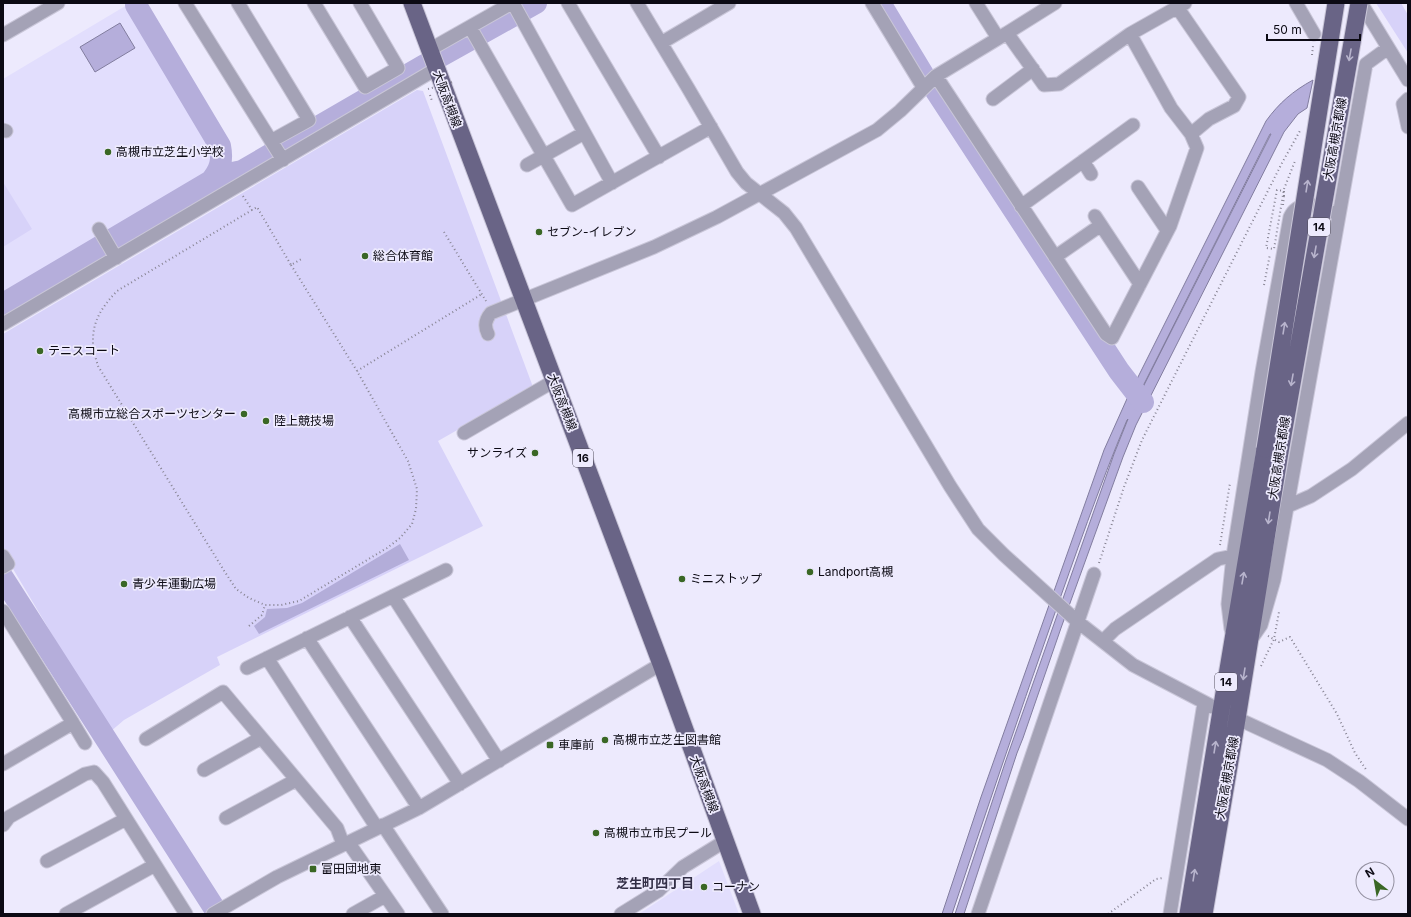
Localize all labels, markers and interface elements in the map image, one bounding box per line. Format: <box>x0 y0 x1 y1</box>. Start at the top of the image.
scale bar <box>1267 16 1360 42</box>
text: 50 m <box>1273 22 1302 37</box>
one-way arrow <box>1345 48 1353 61</box>
street label: 大阪高槻線 <box>430 68 465 130</box>
street label: 大阪高槻京都線 <box>1320 96 1349 182</box>
place label: 高槻市立芝生小学校 <box>116 144 224 159</box>
marker: 高槻市立芝生小学校 <box>103 147 113 157</box>
one-way arrow <box>1303 180 1311 193</box>
road number: 14 <box>1308 218 1330 236</box>
place label: セブン-イレブン <box>547 224 637 239</box>
marker: セブン-イレブン <box>534 227 544 237</box>
one-way arrow <box>1311 245 1319 258</box>
place label: 総合体育館 <box>373 248 433 263</box>
marker: 総合体育館 <box>360 251 370 261</box>
one-way arrow <box>1280 322 1288 335</box>
place label: テニスコート <box>48 343 120 358</box>
marker: テニスコート <box>35 346 45 356</box>
street label: 大阪高槻線 <box>545 371 580 433</box>
one-way arrow <box>1288 373 1296 386</box>
place label: 高槻市立総合スポーツセンター <box>68 406 236 421</box>
marker: 高槻市立総合スポーツセンター <box>239 409 249 419</box>
place label: 陸上競技場 <box>274 413 334 428</box>
street label: 大阪高槻京都線 <box>1265 415 1292 501</box>
marker: 陸上競技場 <box>261 416 271 426</box>
place label: サンライズ <box>467 445 527 460</box>
marker: サンライズ <box>530 448 540 458</box>
road number: 16 <box>573 449 593 467</box>
one-way arrow <box>1265 511 1273 524</box>
place label: Landport高槻 <box>818 564 893 579</box>
marker: Landport高槻 <box>805 567 815 577</box>
place label: ミニストップ <box>690 571 762 586</box>
one-way arrow <box>1239 571 1247 584</box>
marker: ミニストップ <box>677 574 687 584</box>
place label: 青少年運動広場 <box>132 576 216 591</box>
marker: 青少年運動広場 <box>119 579 129 589</box>
one-way arrow <box>1240 667 1248 680</box>
road number: 14 <box>1215 673 1237 691</box>
place label: 高槻市立芝生図書館 <box>613 732 721 747</box>
marker: 高槻市立芝生図書館 <box>600 735 610 745</box>
street label: 大阪高槻京都線 <box>1212 735 1241 821</box>
place label: 車庫前 <box>558 737 594 752</box>
marker: 車庫前 <box>545 740 555 750</box>
one-way arrow <box>1211 741 1219 754</box>
street label: 大阪高槻線 <box>687 753 722 815</box>
place label: 高槻市立市民プール <box>604 825 712 840</box>
marker: 高槻市立市民プール <box>591 828 601 838</box>
place label: 富田団地東 <box>321 861 381 876</box>
north arrow <box>1355 861 1395 901</box>
marker: 富田団地東 <box>308 864 318 874</box>
text: N <box>1363 864 1377 881</box>
one-way arrow <box>1190 869 1198 882</box>
district label: 芝生町四丁目 <box>616 875 694 891</box>
place label: コーナン <box>712 879 760 894</box>
marker: コーナン <box>699 882 709 892</box>

